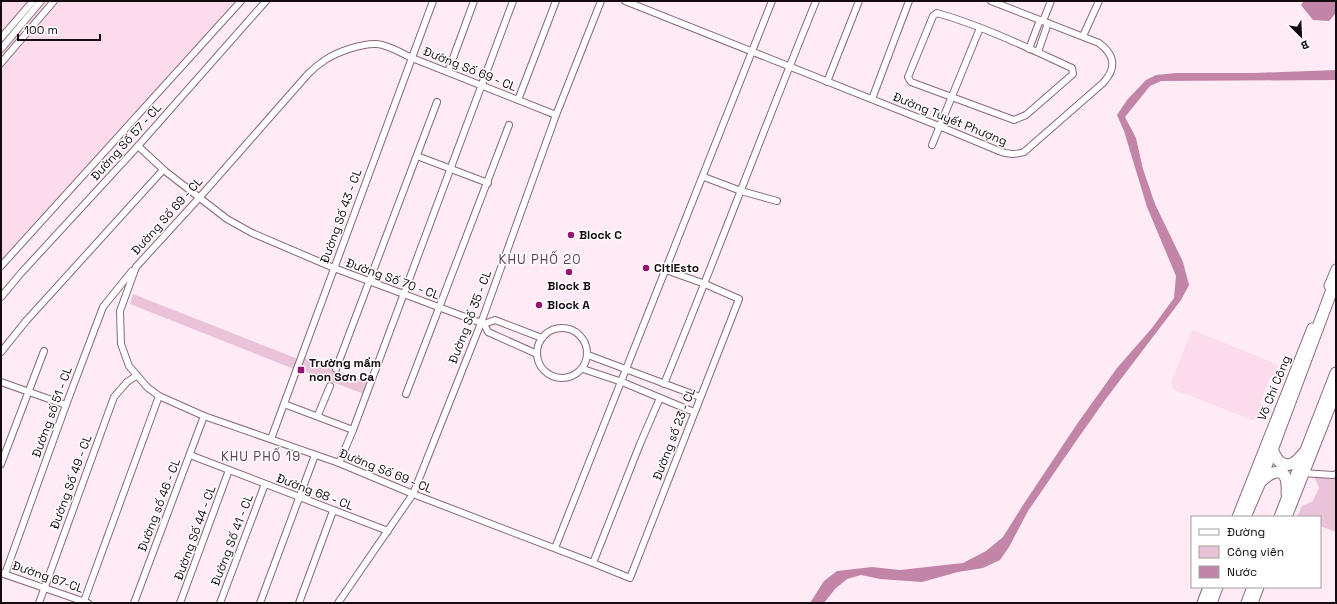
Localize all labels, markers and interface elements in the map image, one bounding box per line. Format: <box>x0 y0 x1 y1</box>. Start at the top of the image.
scale bar <box>18 16 100 42</box>
north arrow <box>1281 16 1321 56</box>
text: 100 m <box>24 22 58 38</box>
text: B <box>1299 37 1311 53</box>
street label: Đường Số 69 - CL <box>421 43 519 95</box>
street label: Đường Tuyết Phượng <box>890 89 1010 149</box>
street label: Đường Số 57 - CL <box>87 100 165 184</box>
street label: Đường Số 43 - CL <box>317 166 366 265</box>
street label: Đường Số 69 - CL <box>128 174 206 258</box>
place label: Block C <box>579 227 622 243</box>
marker: Block C <box>566 230 576 240</box>
district label: KHU PHỐ 20 <box>498 250 582 268</box>
street label: Đường Số 70 - CL <box>344 255 443 304</box>
place label: CitiEsto <box>654 260 699 276</box>
marker: CitiEsto <box>641 263 651 273</box>
marker: Block B <box>564 267 574 277</box>
street label: Đường Số 35 - CL <box>445 268 495 366</box>
place label: Block B <box>547 278 591 294</box>
place label: Block A <box>547 297 590 313</box>
marker: Block A <box>534 300 544 310</box>
street label: Võ Chí Công <box>1254 353 1294 423</box>
place label: Trường mầm non Sơn Ca <box>309 355 381 385</box>
street label: Đường số 51 - CL <box>28 364 76 460</box>
marker: Trường mầm non Sơn Ca <box>296 365 306 375</box>
street label: Đường số 23 - CL <box>649 385 699 482</box>
street label: Đường Số 49 - CL <box>47 432 96 531</box>
street label: Đường Số 69 - CL <box>337 445 435 497</box>
district label: KHU PHỐ 19 <box>221 447 301 465</box>
street label: Đường số 46 - CL <box>134 456 184 554</box>
street label: Đường 68 - CL <box>274 470 356 514</box>
street label: Đường Số 44 - CL <box>170 483 220 582</box>
street label: Đường Số 41 - CL <box>207 492 257 588</box>
legend <box>1191 516 1321 588</box>
text: Đường <box>1227 524 1265 540</box>
text: Công viên <box>1227 544 1284 560</box>
street label: Đường 67-CL <box>10 557 86 597</box>
text: Nước <box>1227 564 1257 580</box>

